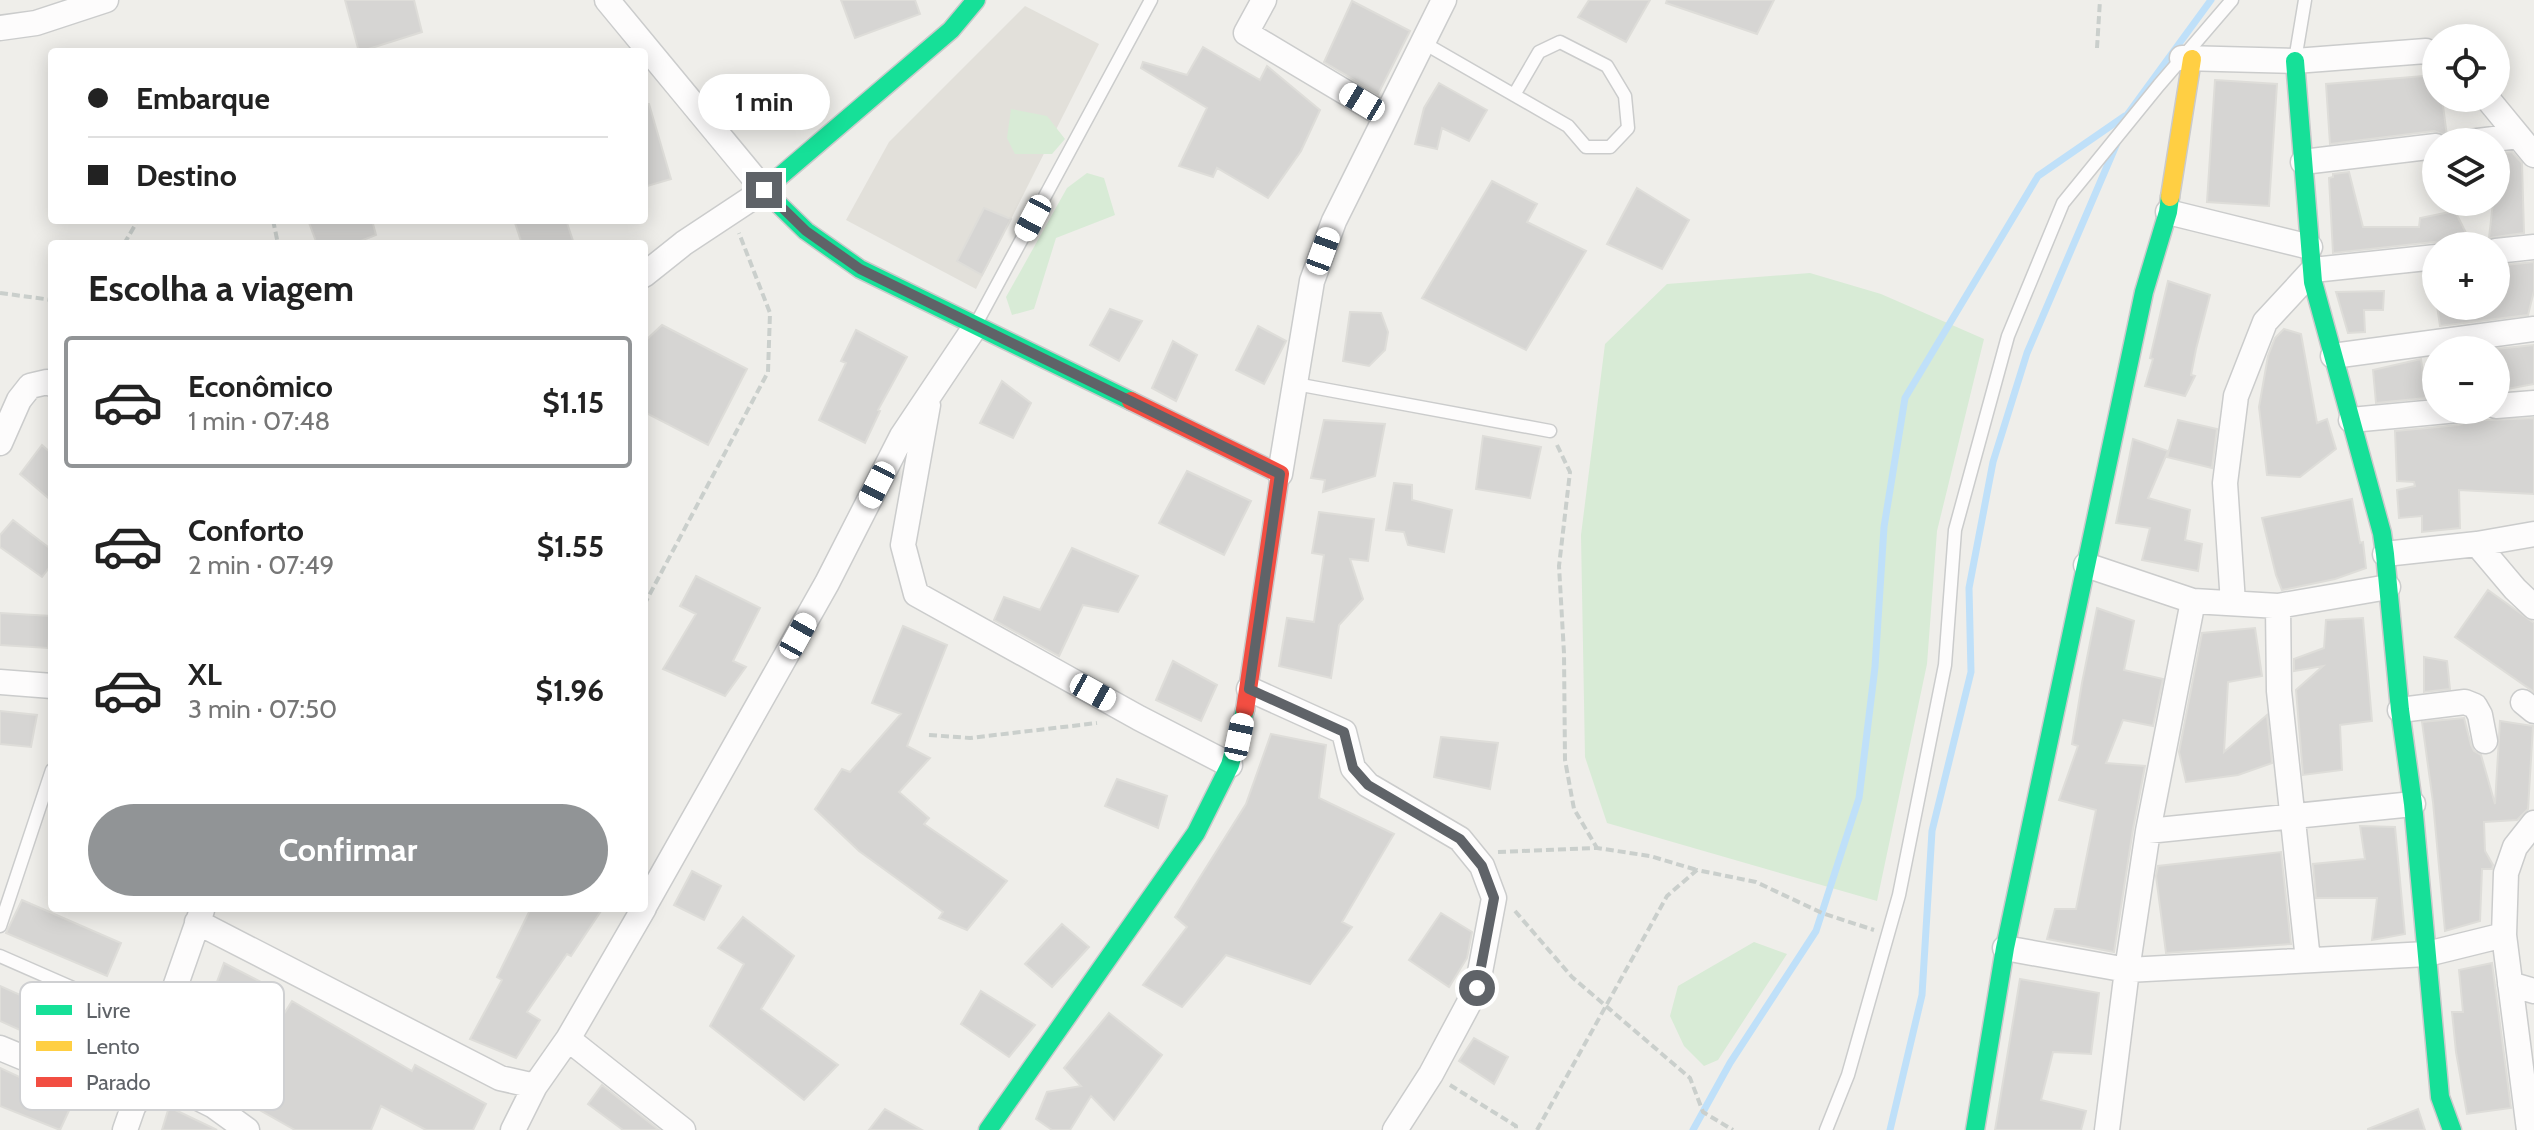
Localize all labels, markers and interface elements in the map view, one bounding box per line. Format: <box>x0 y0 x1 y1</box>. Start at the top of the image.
map controls <box>2422 24 2510 424</box>
button: locate <box>2422 24 2510 112</box>
callout: 1 min <box>698 74 830 130</box>
car <box>1335 79 1389 125</box>
text: Embarque <box>136 80 270 117</box>
text: 1 min <box>735 86 793 118</box>
button: layers <box>2422 128 2510 216</box>
text: Destino <box>136 157 237 194</box>
route end <box>746 172 782 208</box>
car <box>1011 191 1055 245</box>
car <box>1304 224 1342 278</box>
button: + <box>2422 232 2510 320</box>
text: Escolha a viagem <box>88 266 354 310</box>
button: − <box>2422 336 2510 424</box>
icon: car <box>92 366 164 438</box>
text: Econômico <box>188 368 333 405</box>
text: $1.15 <box>542 384 604 421</box>
text: 1 min · 07:48 <box>188 405 330 437</box>
car <box>855 458 899 512</box>
icon: car <box>92 510 164 582</box>
text: Conforto <box>188 512 304 549</box>
text: $1.55 <box>537 528 604 565</box>
text: 2 min · 07:49 <box>188 549 334 581</box>
car <box>776 609 820 663</box>
icon: car <box>92 654 164 726</box>
text: XL <box>188 656 222 693</box>
car <box>1066 670 1120 714</box>
text: $1.96 <box>536 672 604 709</box>
text: 3 min · 07:50 <box>188 693 337 725</box>
car <box>1222 711 1256 763</box>
button: Confirmar <box>88 804 608 896</box>
route start <box>1459 970 1495 1006</box>
legend <box>20 982 284 1110</box>
text: Livre <box>86 997 130 1024</box>
text: Lento <box>86 1033 140 1060</box>
text: Parado <box>86 1069 151 1096</box>

